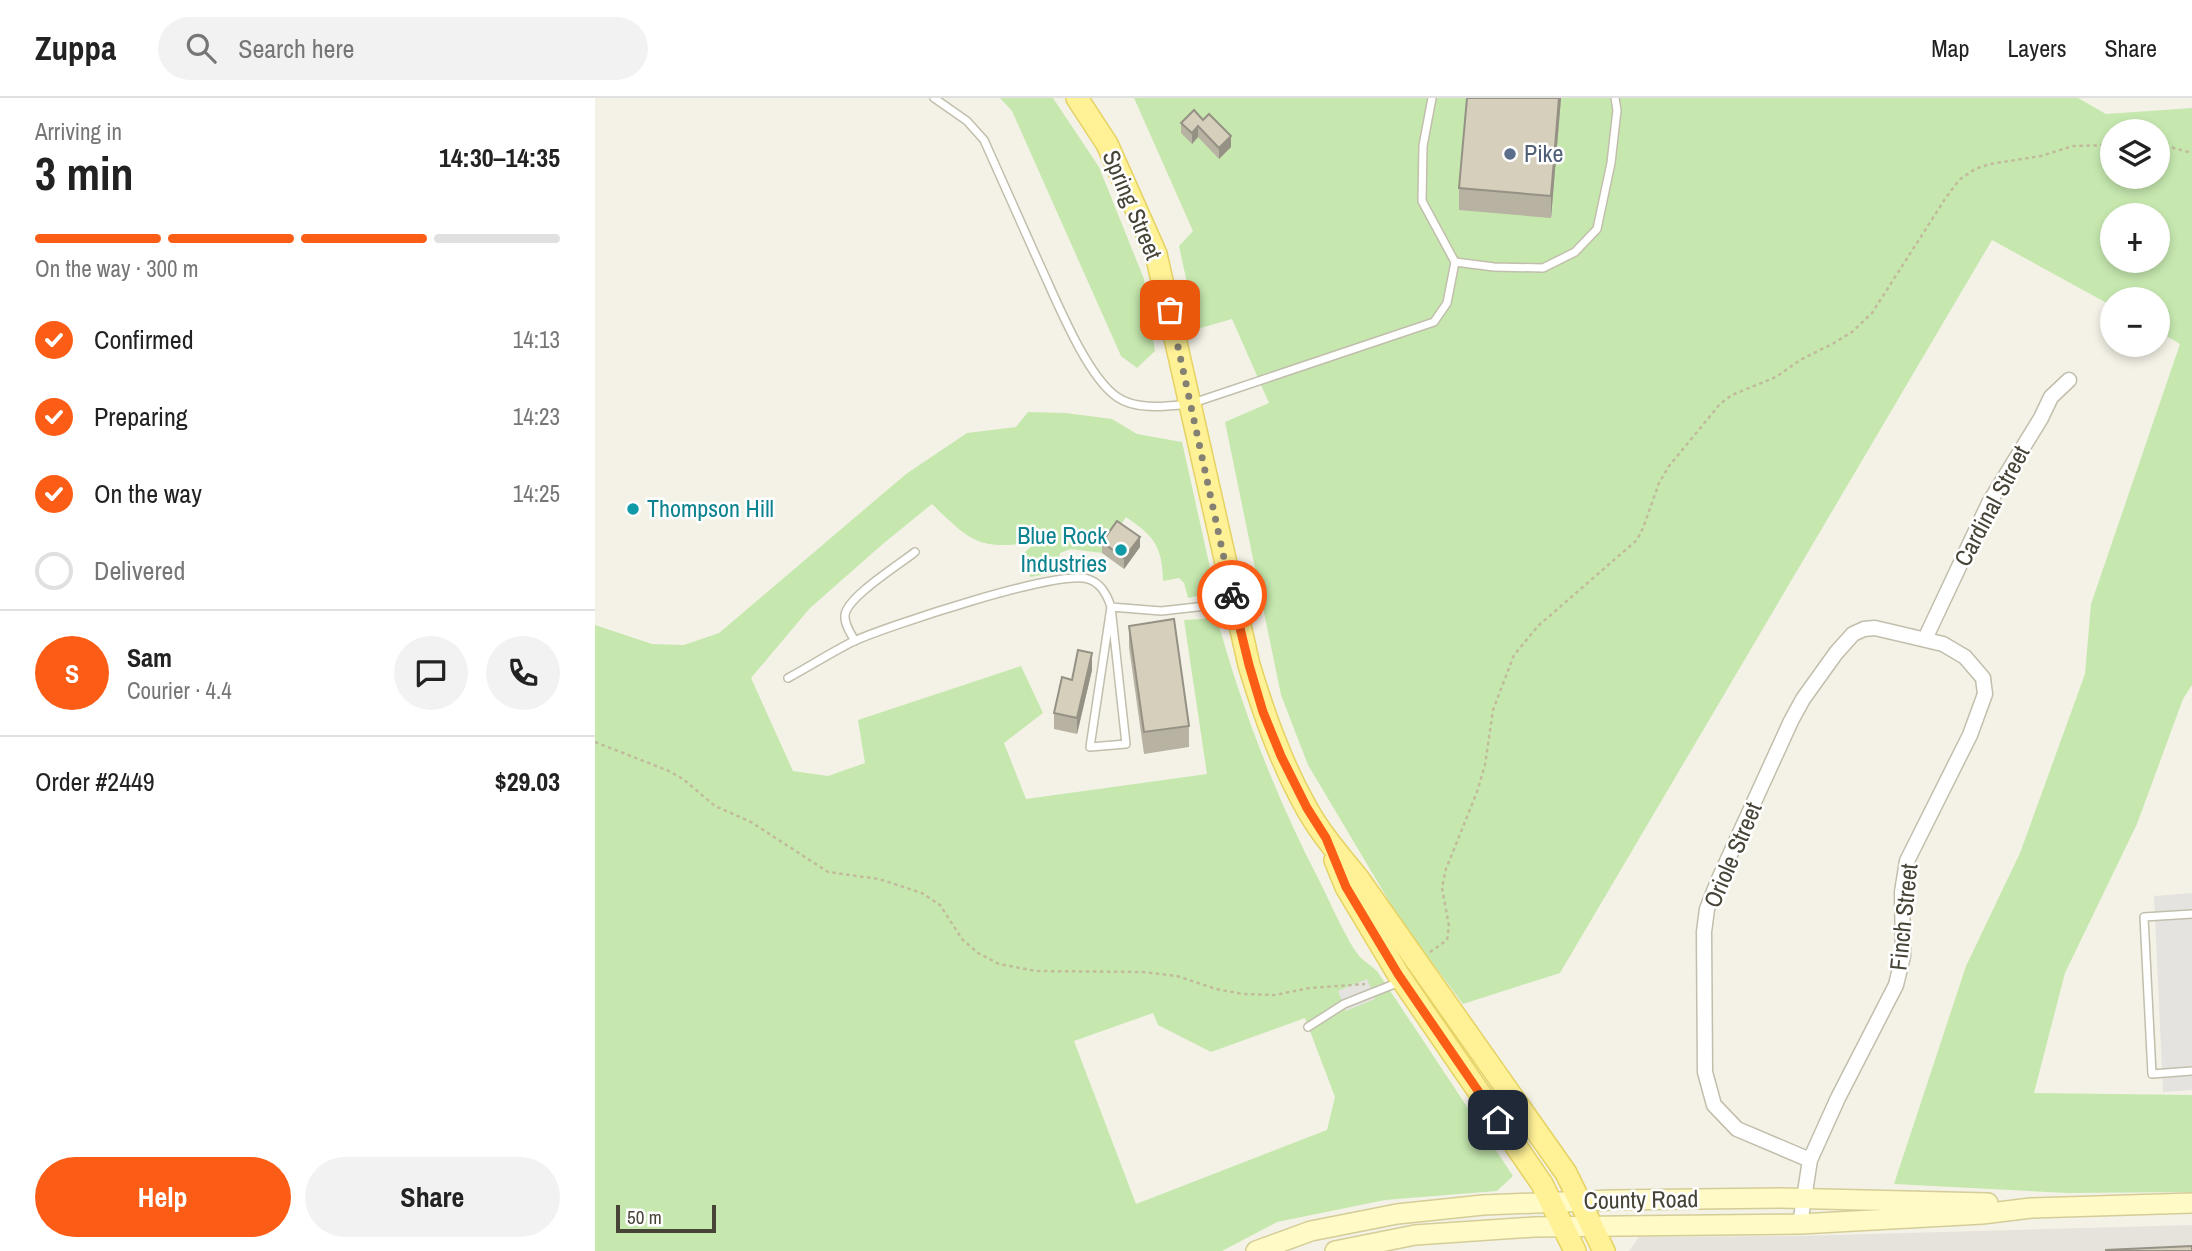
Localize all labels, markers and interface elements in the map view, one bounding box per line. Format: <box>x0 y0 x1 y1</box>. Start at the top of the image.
search box <box>158 17 648 80</box>
text: Zuppa <box>35 26 116 70</box>
icon: search <box>182 29 220 67</box>
text: Search here <box>238 31 354 66</box>
text: Map <box>1931 32 1969 64</box>
text: Layers <box>2007 32 2066 64</box>
text: Share <box>2104 32 2157 64</box>
text: Arriving in <box>35 116 122 147</box>
map controls <box>2100 119 2170 357</box>
button: layers <box>2100 119 2170 189</box>
place label: Pike <box>1524 137 1563 169</box>
text: 14:30–14:35 <box>439 140 560 175</box>
text: 3 min <box>35 142 134 204</box>
street label: Spring Street <box>1096 145 1171 265</box>
marker: Pike <box>1502 146 1518 162</box>
button: + <box>2100 203 2170 273</box>
text: On the way · 300 m <box>35 253 199 284</box>
pin <box>1140 280 1200 340</box>
button: − <box>2100 287 2170 357</box>
icon: bag <box>1151 291 1189 329</box>
icon: check <box>35 321 73 359</box>
text: Confirmed <box>94 322 194 357</box>
text: 14:13 <box>513 324 560 355</box>
icon: check <box>35 398 73 436</box>
text: Preparing <box>94 399 188 434</box>
text: 14:23 <box>513 401 560 432</box>
street label: Cardinal Street <box>1946 439 2037 571</box>
icon: check <box>35 475 73 513</box>
text: On the way <box>94 476 202 511</box>
text: 14:25 <box>513 478 560 509</box>
place label: Thompson Hill <box>647 492 774 524</box>
marker: Thompson Hill <box>625 501 641 517</box>
place label: Blue Rock Industries <box>1017 519 1107 579</box>
marker: Blue Rock Industries <box>1113 542 1129 558</box>
text: Delivered <box>94 553 185 588</box>
courier <box>1197 560 1267 630</box>
icon: bike <box>1213 576 1251 614</box>
button: chat <box>394 636 468 710</box>
button: phone <box>486 636 560 710</box>
text: Sam <box>127 640 172 675</box>
text: S <box>65 656 79 691</box>
text: Courier · 4.4 <box>127 675 232 706</box>
text: Order #2449 <box>35 764 155 799</box>
text: $29.03 <box>495 764 560 799</box>
street label: Oriole Street <box>1696 797 1769 912</box>
street label: Finch Street <box>1881 861 1925 972</box>
pin <box>1468 1090 1528 1150</box>
icon: home <box>1479 1101 1517 1139</box>
button: Help <box>35 1157 291 1237</box>
button: Share <box>305 1157 560 1237</box>
street label: County Road <box>1583 1182 1699 1216</box>
scale bar <box>616 1202 716 1234</box>
text: 50 m <box>627 1204 662 1230</box>

